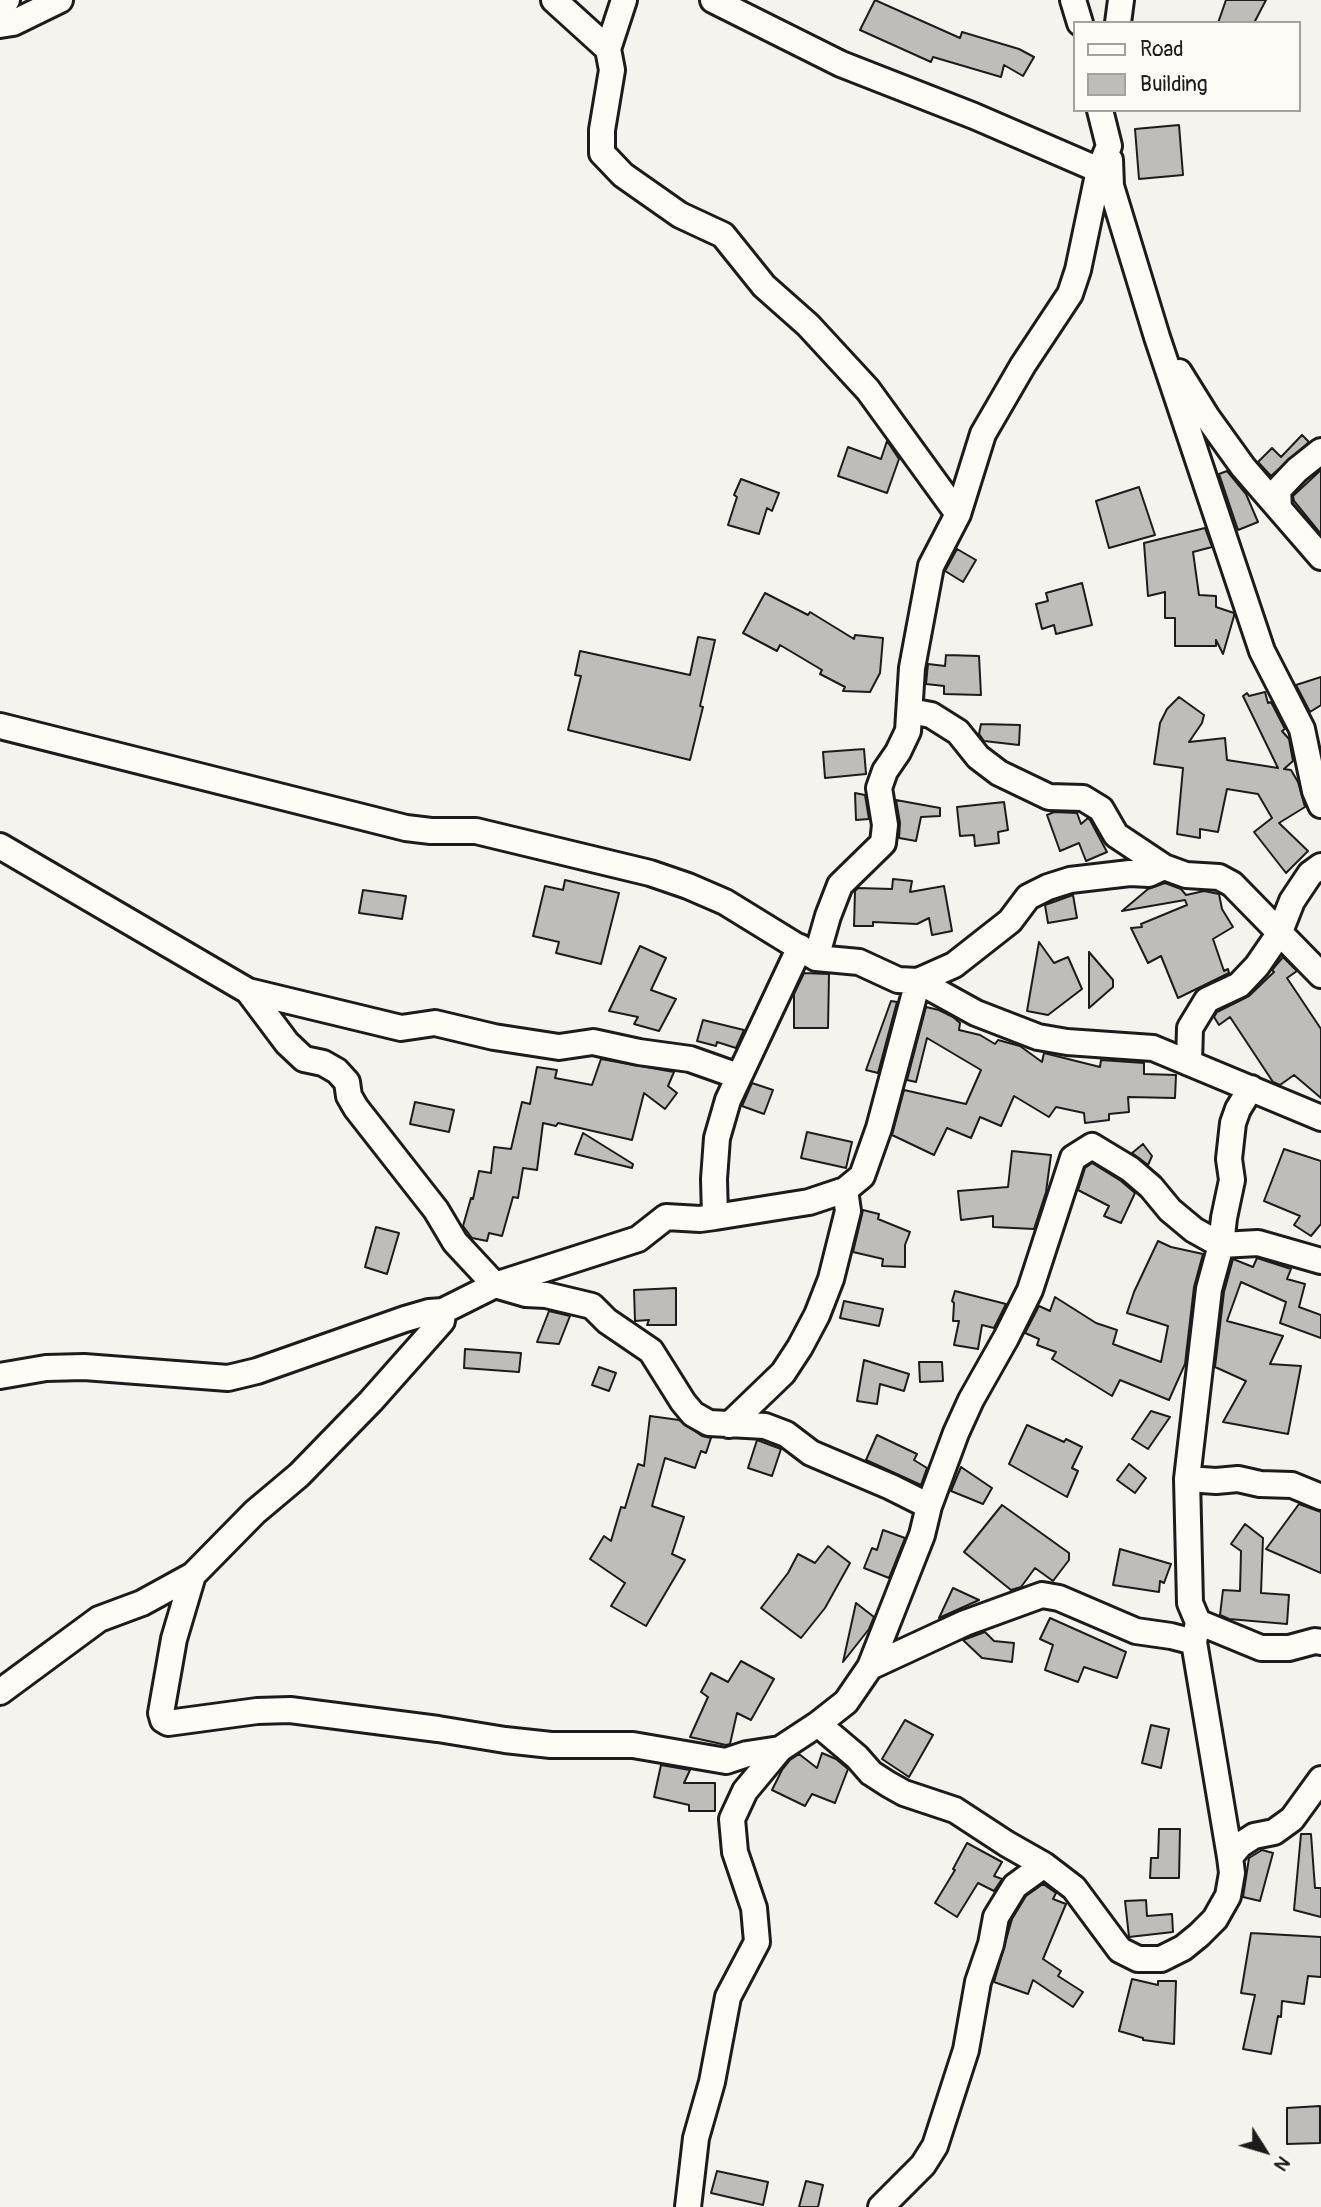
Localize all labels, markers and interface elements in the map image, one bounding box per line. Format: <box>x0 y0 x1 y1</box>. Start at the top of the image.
legend <box>1072 21 1300 112</box>
text: Road <box>1140 36 1184 63</box>
text: Building <box>1140 71 1207 98</box>
north arrow <box>1230 2116 1300 2186</box>
text: N <box>1268 2151 1295 2176</box>

